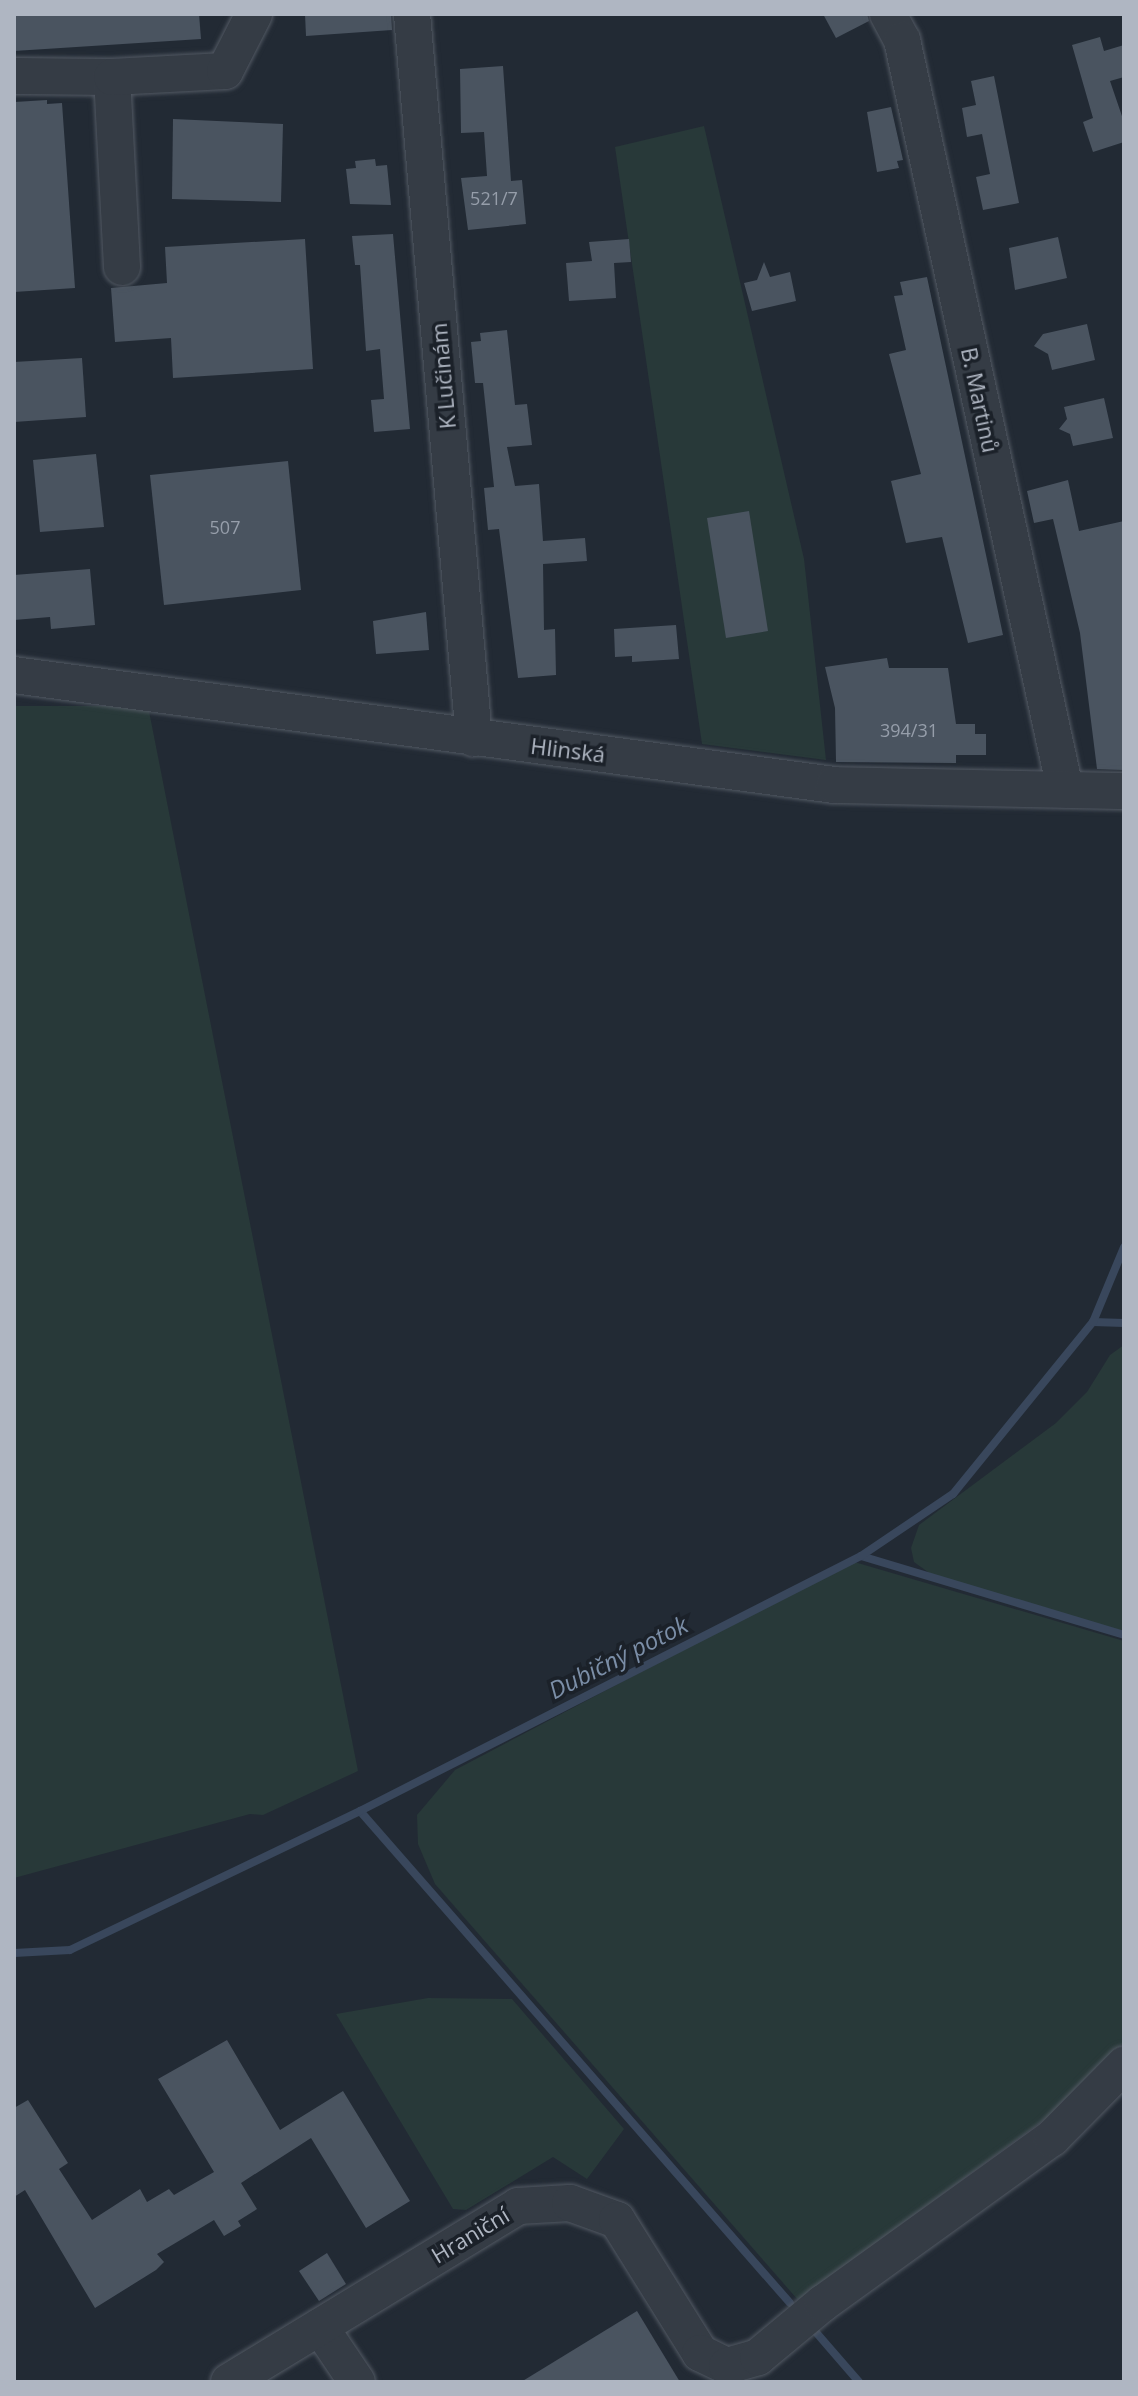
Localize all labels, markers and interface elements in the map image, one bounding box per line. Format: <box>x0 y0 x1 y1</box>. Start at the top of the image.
house number: 521/7 <box>470 187 518 209</box>
street label: K Lučinám <box>425 322 461 430</box>
street label: B. Martinů <box>956 345 1004 455</box>
house number: 507 <box>210 516 240 538</box>
house number: 394/31 <box>880 719 938 741</box>
street label: Hlinská <box>529 732 607 768</box>
water label: Dubičný potok <box>544 1610 692 1704</box>
street label: Hraniční <box>426 2202 514 2268</box>

